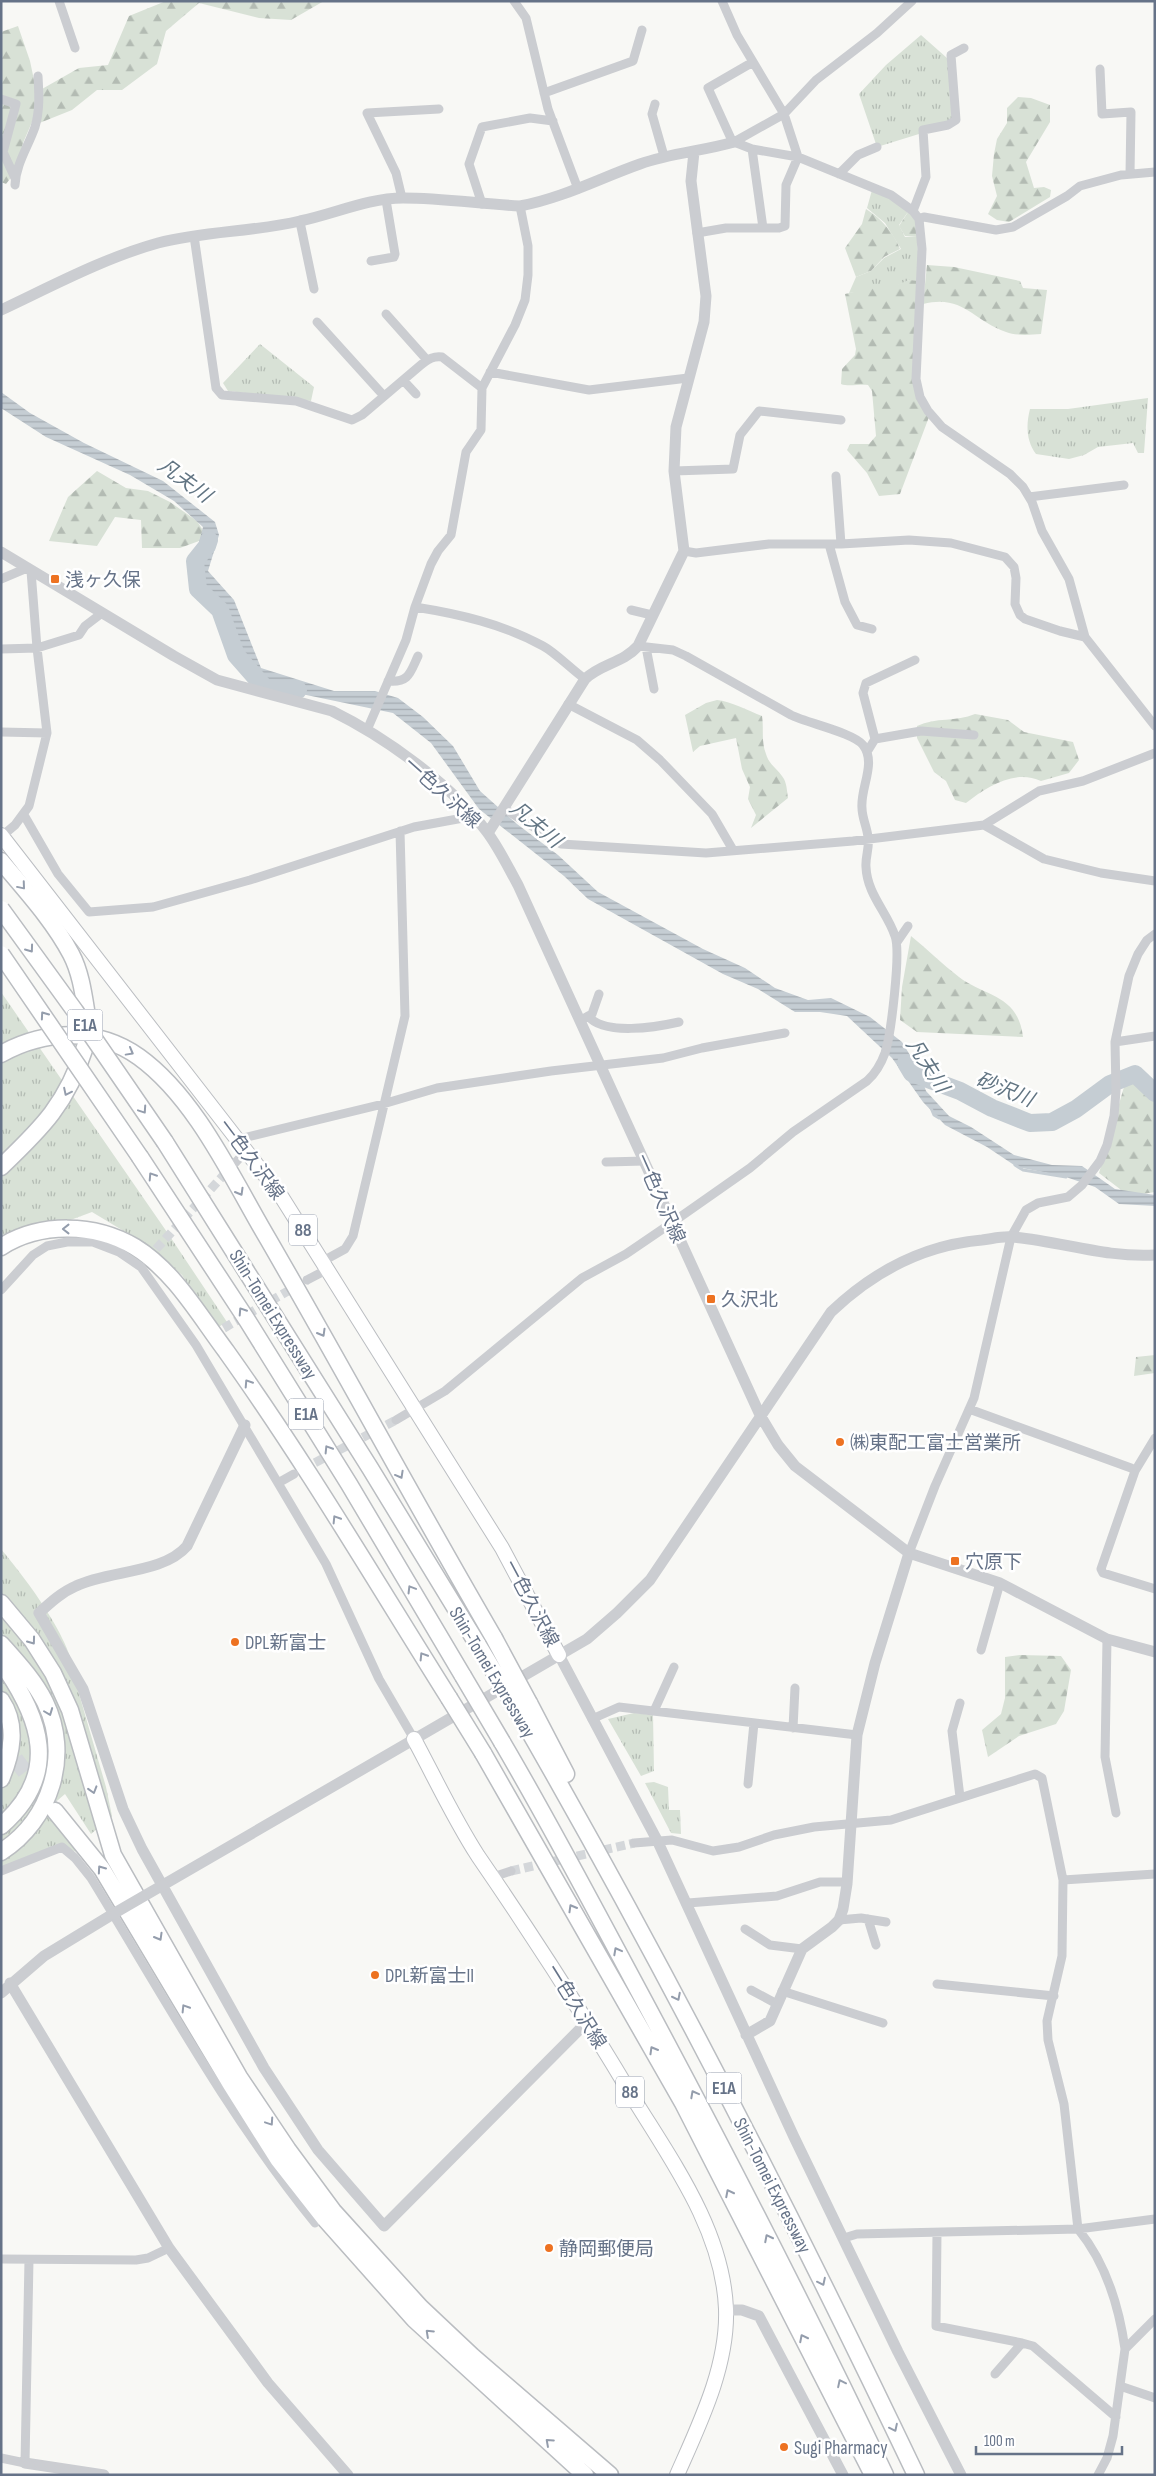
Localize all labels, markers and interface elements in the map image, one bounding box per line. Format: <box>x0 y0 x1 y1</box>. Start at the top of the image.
water label: 凡夫川 <box>153 453 217 509</box>
place label: 浅ヶ久保 <box>65 569 141 592</box>
marker: 浅ヶ久保 <box>49 573 61 585</box>
street label: 一色久沢線 <box>399 753 485 833</box>
water label: 凡夫川 <box>505 796 568 855</box>
one-way arrow <box>17 880 25 889</box>
one-way arrow <box>24 943 33 953</box>
road number: E1A <box>68 1010 102 1040</box>
one-way arrow <box>41 1012 50 1021</box>
water label: 凡夫川 <box>901 1034 955 1099</box>
one-way arrow <box>125 1046 134 1056</box>
water label: 砂沢川 <box>972 1068 1039 1113</box>
one-way arrow <box>63 1086 73 1095</box>
one-way arrow <box>137 1105 146 1114</box>
street label: 一色久沢線 <box>213 1115 289 1205</box>
street label: 一色久沢線 <box>630 1151 689 1247</box>
one-way arrow <box>149 1172 158 1182</box>
one-way arrow <box>234 1187 244 1196</box>
road number: 88 <box>289 1214 317 1246</box>
one-way arrow <box>61 1224 69 1234</box>
street label: Shin-Tomei Expressway <box>224 1246 322 1385</box>
place label: 久沢北 <box>721 1289 778 1312</box>
marker: 久沢北 <box>705 1293 717 1305</box>
one-way arrow <box>239 1308 248 1317</box>
one-way arrow <box>315 1327 325 1336</box>
one-way arrow <box>245 1379 254 1388</box>
road number: E1A <box>288 1398 324 1430</box>
place label: ㈱東配工富士営業所 <box>850 1432 1021 1455</box>
marker: ㈱東配工富士営業所 <box>834 1436 846 1448</box>
one-way arrow <box>324 1446 334 1455</box>
one-way arrow <box>394 1469 404 1478</box>
one-way arrow <box>333 1515 343 1524</box>
place label: 穴原下 <box>965 1551 1022 1574</box>
marker: 穴原下 <box>949 1555 961 1567</box>
street label: 一色久沢線 <box>498 1556 563 1651</box>
one-way arrow <box>408 1585 418 1594</box>
street label: Shin-Tomei Expressway <box>444 1603 540 1743</box>
place label: DPL新富士 <box>245 1632 326 1655</box>
one-way arrow <box>26 1635 35 1645</box>
marker: DPL新富士 <box>229 1636 241 1648</box>
one-way arrow <box>419 1653 429 1662</box>
one-way arrow <box>43 1707 53 1716</box>
one-way arrow <box>87 1786 97 1794</box>
one-way arrow <box>98 1865 107 1875</box>
one-way arrow <box>569 1905 579 1914</box>
one-way arrow <box>153 1932 163 1941</box>
one-way arrow <box>613 1947 623 1956</box>
street label: 一色久沢線 <box>541 1960 611 2053</box>
place label: DPL新富士II <box>385 1965 474 1988</box>
marker: DPL新富士II <box>369 1969 381 1981</box>
one-way arrow <box>671 1992 681 2001</box>
one-way arrow <box>182 2005 192 2014</box>
one-way arrow <box>649 2046 659 2055</box>
road number: E1A <box>706 2072 742 2104</box>
road number: 88 <box>616 2076 644 2108</box>
one-way arrow <box>690 2090 700 2099</box>
street label: Shin-Tomei Expressway <box>728 2114 816 2258</box>
one-way arrow <box>263 2117 273 2126</box>
one-way arrow <box>725 2189 735 2198</box>
one-way arrow <box>764 2235 774 2244</box>
place label: 静岡郵便局 <box>559 2238 654 2261</box>
marker: 静岡郵便局 <box>543 2242 555 2254</box>
one-way arrow <box>816 2277 826 2286</box>
one-way arrow <box>425 2330 434 2339</box>
one-way arrow <box>799 2334 809 2343</box>
one-way arrow <box>837 2380 847 2389</box>
one-way arrow <box>887 2423 898 2432</box>
scale bar <box>976 2424 1122 2456</box>
text: 100 m <box>984 2432 1015 2451</box>
place label: Sugi Pharmacy <box>794 2437 888 2460</box>
one-way arrow <box>546 2439 555 2448</box>
marker: Sugi Pharmacy <box>778 2441 790 2453</box>

